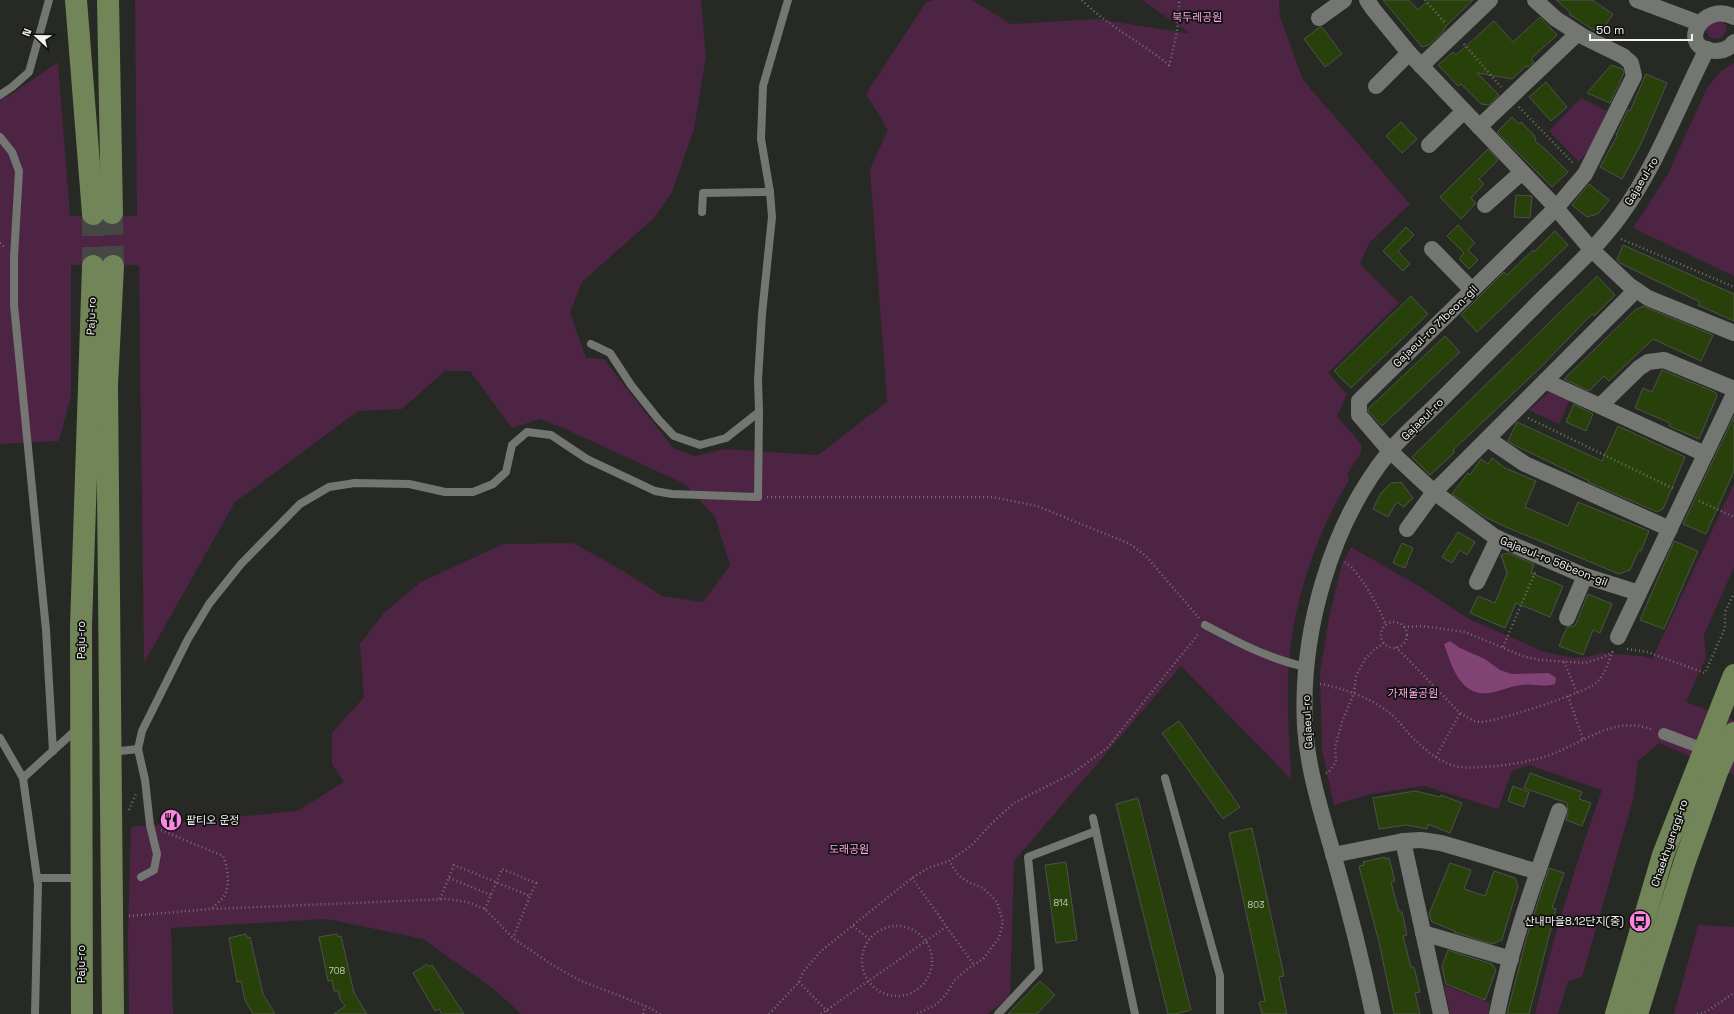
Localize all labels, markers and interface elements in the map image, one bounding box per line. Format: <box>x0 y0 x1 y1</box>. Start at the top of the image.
park label: 북두레공원 <box>1172 10 1222 24</box>
north arrow <box>16 16 56 56</box>
scale bar <box>1590 16 1692 42</box>
text: 50 m <box>1596 22 1624 38</box>
text: N <box>19 26 35 38</box>
street label: Gajaeul-ro <box>1621 154 1661 208</box>
street label: Gajaeul-ro 71beon-gil <box>1390 282 1480 370</box>
street label: Paju-ro <box>83 297 99 335</box>
street label: Gajaeul-ro <box>1398 395 1446 443</box>
street label: Gajaeul-ro 56beon-gil <box>1498 533 1610 589</box>
street label: Paju-ro <box>74 621 88 659</box>
park label: 가재울공원 <box>1388 686 1438 700</box>
street label: Gajaeul-ro <box>1299 694 1315 749</box>
street label: Chaekhyanggi-ro <box>1647 797 1691 889</box>
restaurant icon: 팥티오 운정 <box>158 807 184 833</box>
place label: 팥티오 운정 <box>186 813 239 827</box>
park label: 도래공원 <box>829 842 869 856</box>
house number: 814 <box>1054 897 1069 909</box>
house number: 803 <box>1248 899 1264 911</box>
bus stop icon: 산내마을8.12단지(중) <box>1627 908 1653 934</box>
place label: 산내마을8.12단지(중) <box>1524 914 1624 928</box>
street label: Paju-ro <box>74 945 88 983</box>
house number: 708 <box>329 965 346 977</box>

